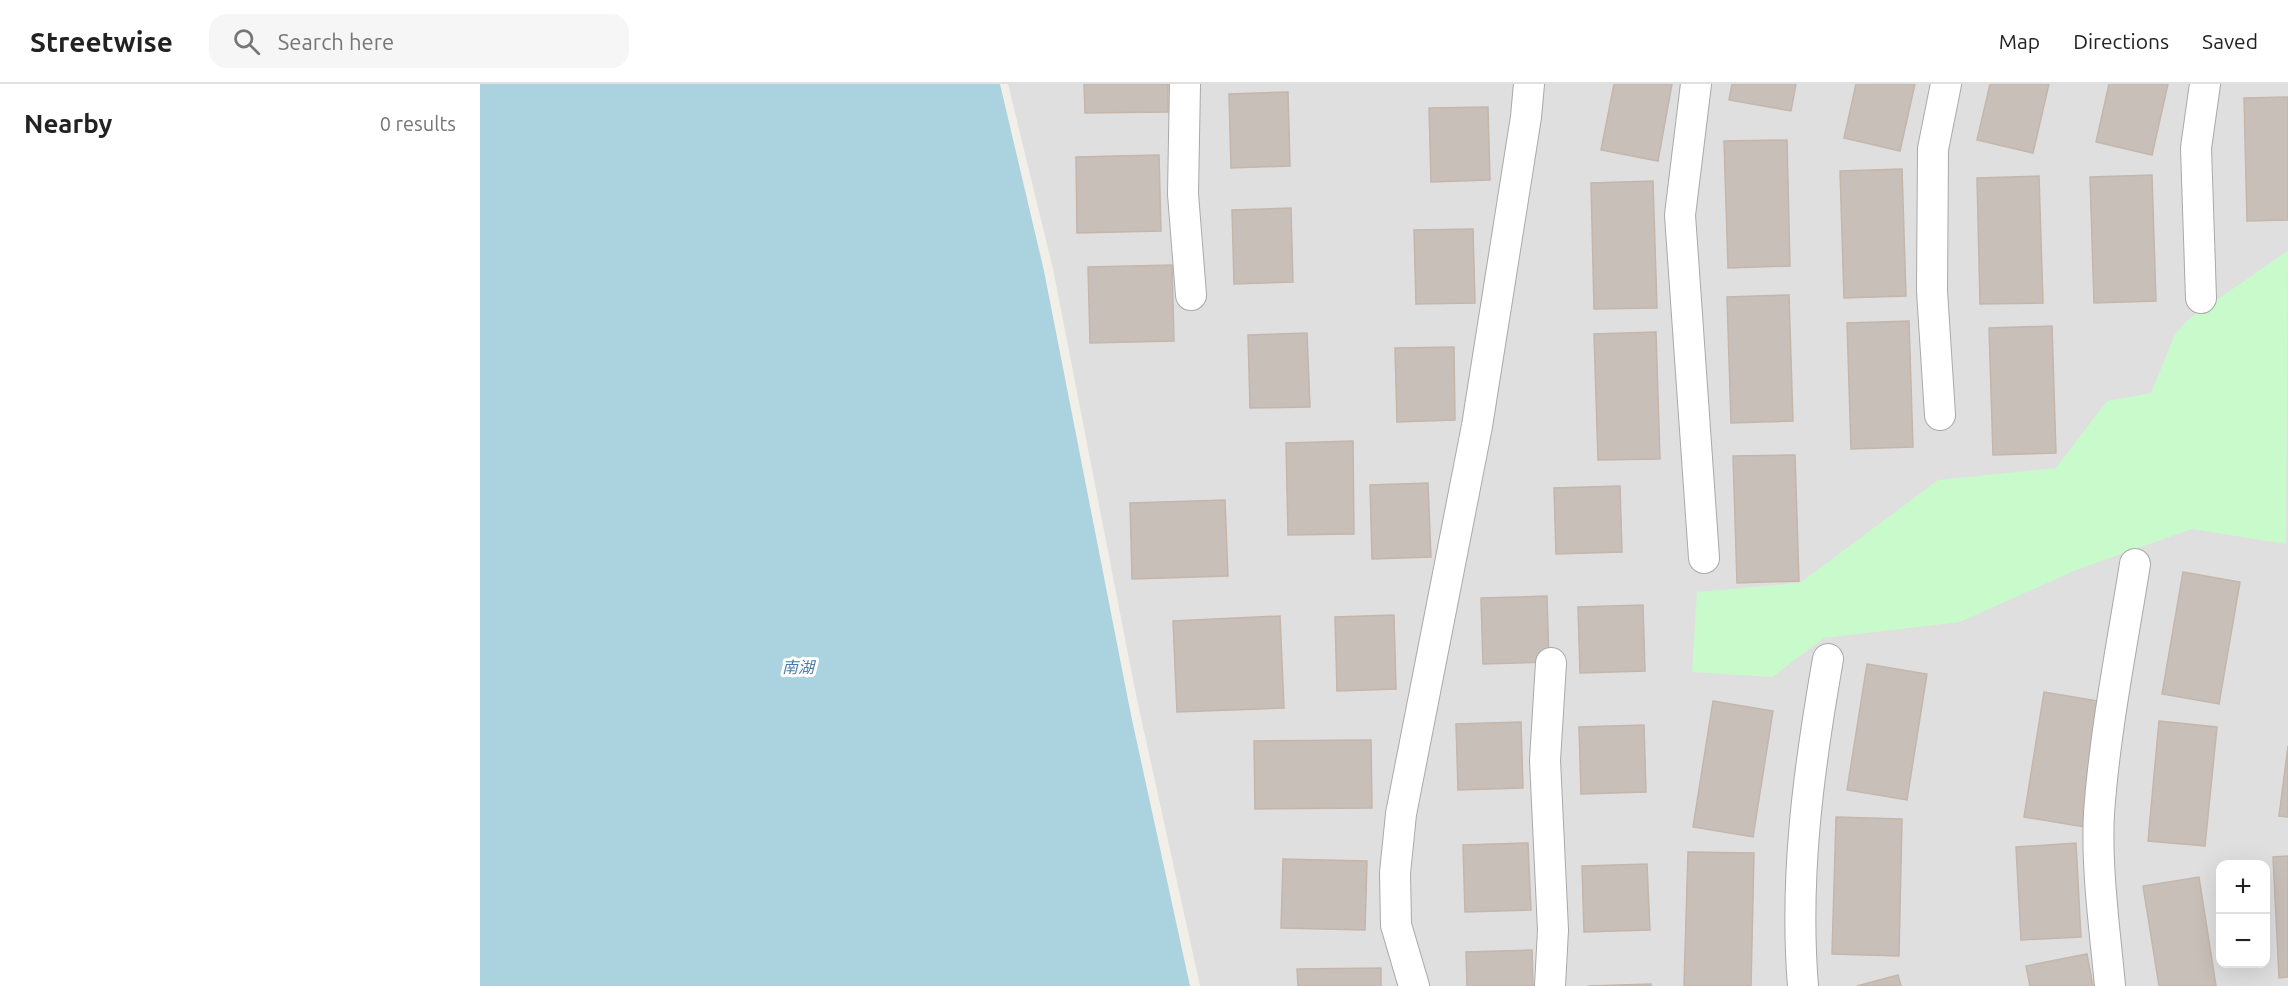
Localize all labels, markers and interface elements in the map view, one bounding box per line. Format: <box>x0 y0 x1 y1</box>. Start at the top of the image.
search box <box>209 14 629 68</box>
icon: search <box>230 25 263 58</box>
text: Streetwise <box>30 26 173 57</box>
text: Search here <box>278 29 394 54</box>
text: Map <box>1999 29 2040 53</box>
text: Directions <box>2073 29 2169 53</box>
text: Saved <box>2202 29 2258 53</box>
text: Nearby <box>24 109 112 138</box>
text: 0 results <box>380 112 456 135</box>
water label: 南湖 <box>782 658 817 676</box>
map controls <box>2216 860 2270 968</box>
button: + <box>2216 860 2270 914</box>
button: − <box>2216 914 2270 968</box>

